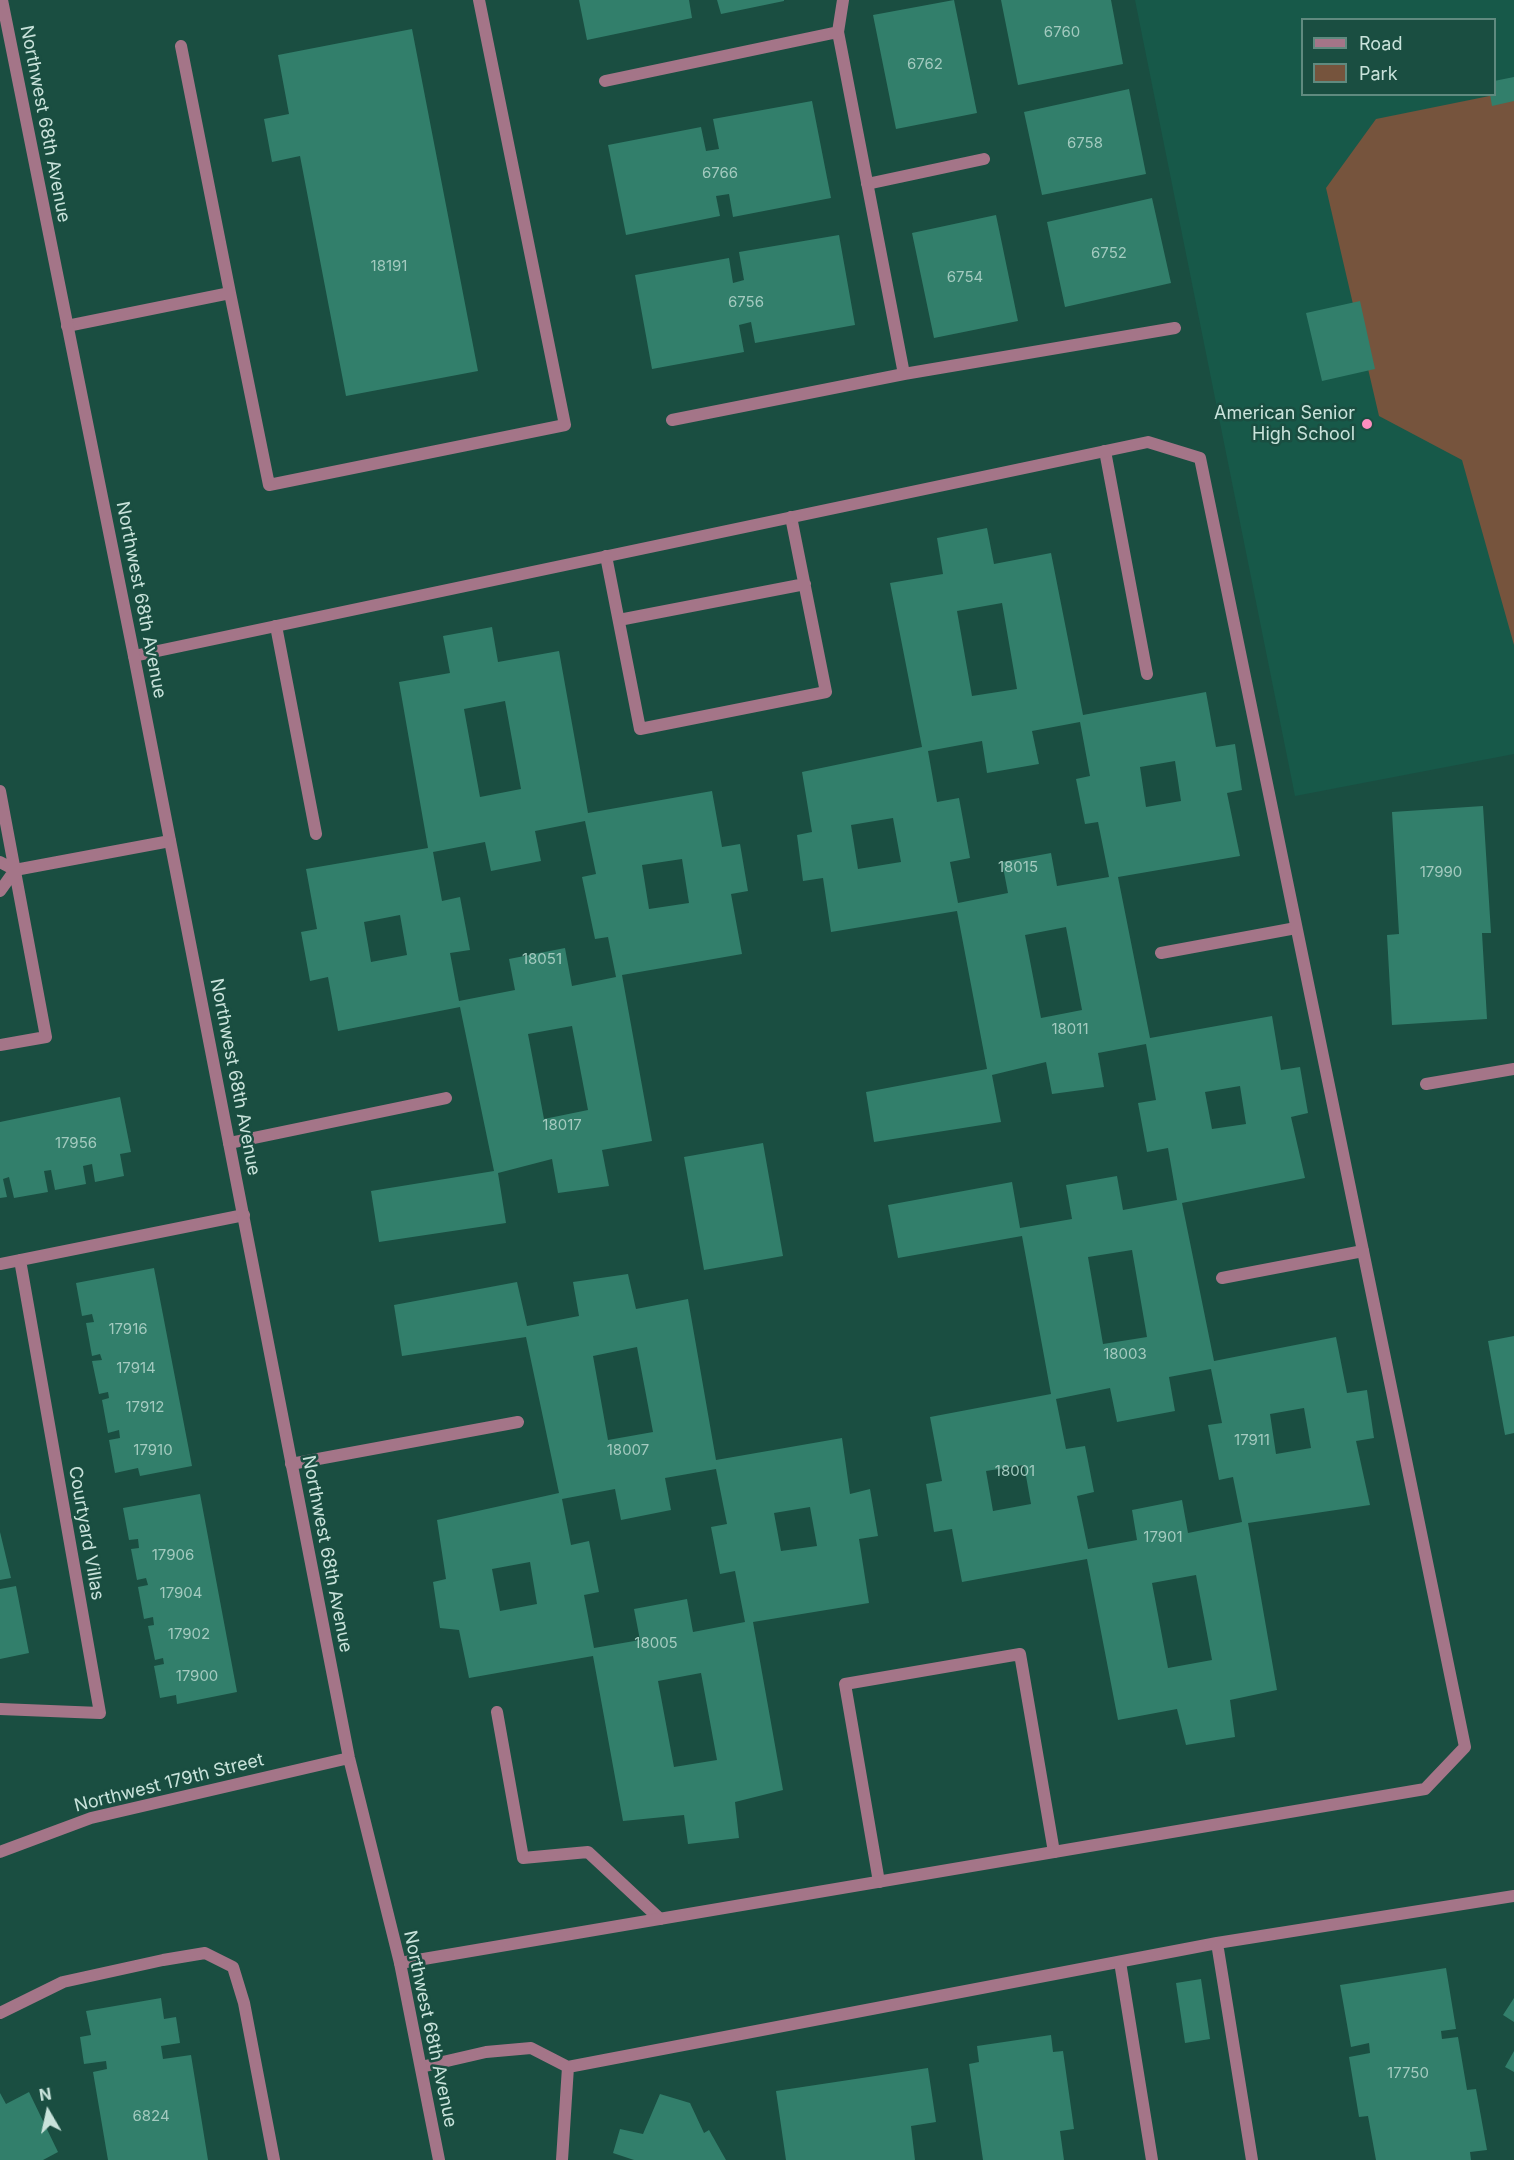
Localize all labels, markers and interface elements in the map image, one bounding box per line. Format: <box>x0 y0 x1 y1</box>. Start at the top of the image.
legend <box>1301 18 1496 96</box>
house number: 6760 <box>1044 23 1080 41</box>
street label: Northwest 68th Avenue <box>15 24 75 224</box>
text: Road <box>1359 33 1402 54</box>
house number: 6762 <box>907 55 943 73</box>
text: Park <box>1359 63 1398 84</box>
house number: 6758 <box>1067 134 1103 152</box>
house number: 6766 <box>702 164 738 182</box>
house number: 6752 <box>1091 244 1127 262</box>
house number: 18191 <box>371 257 407 275</box>
house number: 6754 <box>947 268 983 286</box>
house number: 6756 <box>728 293 764 311</box>
place label: American Senior High School <box>1214 403 1355 446</box>
marker: American Senior High School <box>1360 417 1374 431</box>
street label: Northwest 68th Avenue <box>111 500 171 700</box>
house number: 18015 <box>998 858 1038 876</box>
house number: 17990 <box>1420 863 1462 881</box>
house number: 18051 <box>522 950 562 968</box>
street label: Northwest 68th Avenue <box>205 977 265 1177</box>
house number: 18011 <box>1051 1020 1089 1038</box>
house number: 18017 <box>542 1116 582 1134</box>
house number: 17956 <box>55 1134 97 1152</box>
house number: 17916 <box>108 1320 148 1338</box>
house number: 18003 <box>1103 1345 1147 1363</box>
house number: 17914 <box>116 1359 156 1377</box>
house number: 17912 <box>126 1398 164 1416</box>
house number: 17911 <box>1234 1431 1270 1449</box>
house number: 17910 <box>133 1441 173 1459</box>
house number: 18007 <box>607 1441 649 1459</box>
street label: Northwest 68th Avenue <box>297 1454 357 1654</box>
house number: 18001 <box>995 1462 1035 1480</box>
street label: Courtyard Villas <box>64 1464 108 1602</box>
house number: 17901 <box>1143 1528 1183 1546</box>
house number: 17906 <box>152 1546 194 1564</box>
house number: 17904 <box>160 1584 202 1602</box>
house number: 17902 <box>168 1625 210 1643</box>
house number: 18005 <box>634 1634 678 1652</box>
house number: 17900 <box>176 1667 218 1685</box>
street label: Northwest 179th Street <box>72 1749 266 1817</box>
street label: Northwest 68th Avenue <box>399 1929 461 2129</box>
house number: 17750 <box>1387 2064 1429 2082</box>
north arrow <box>18 2082 78 2142</box>
text: N <box>38 2083 53 2105</box>
house number: 6824 <box>132 2107 170 2125</box>

